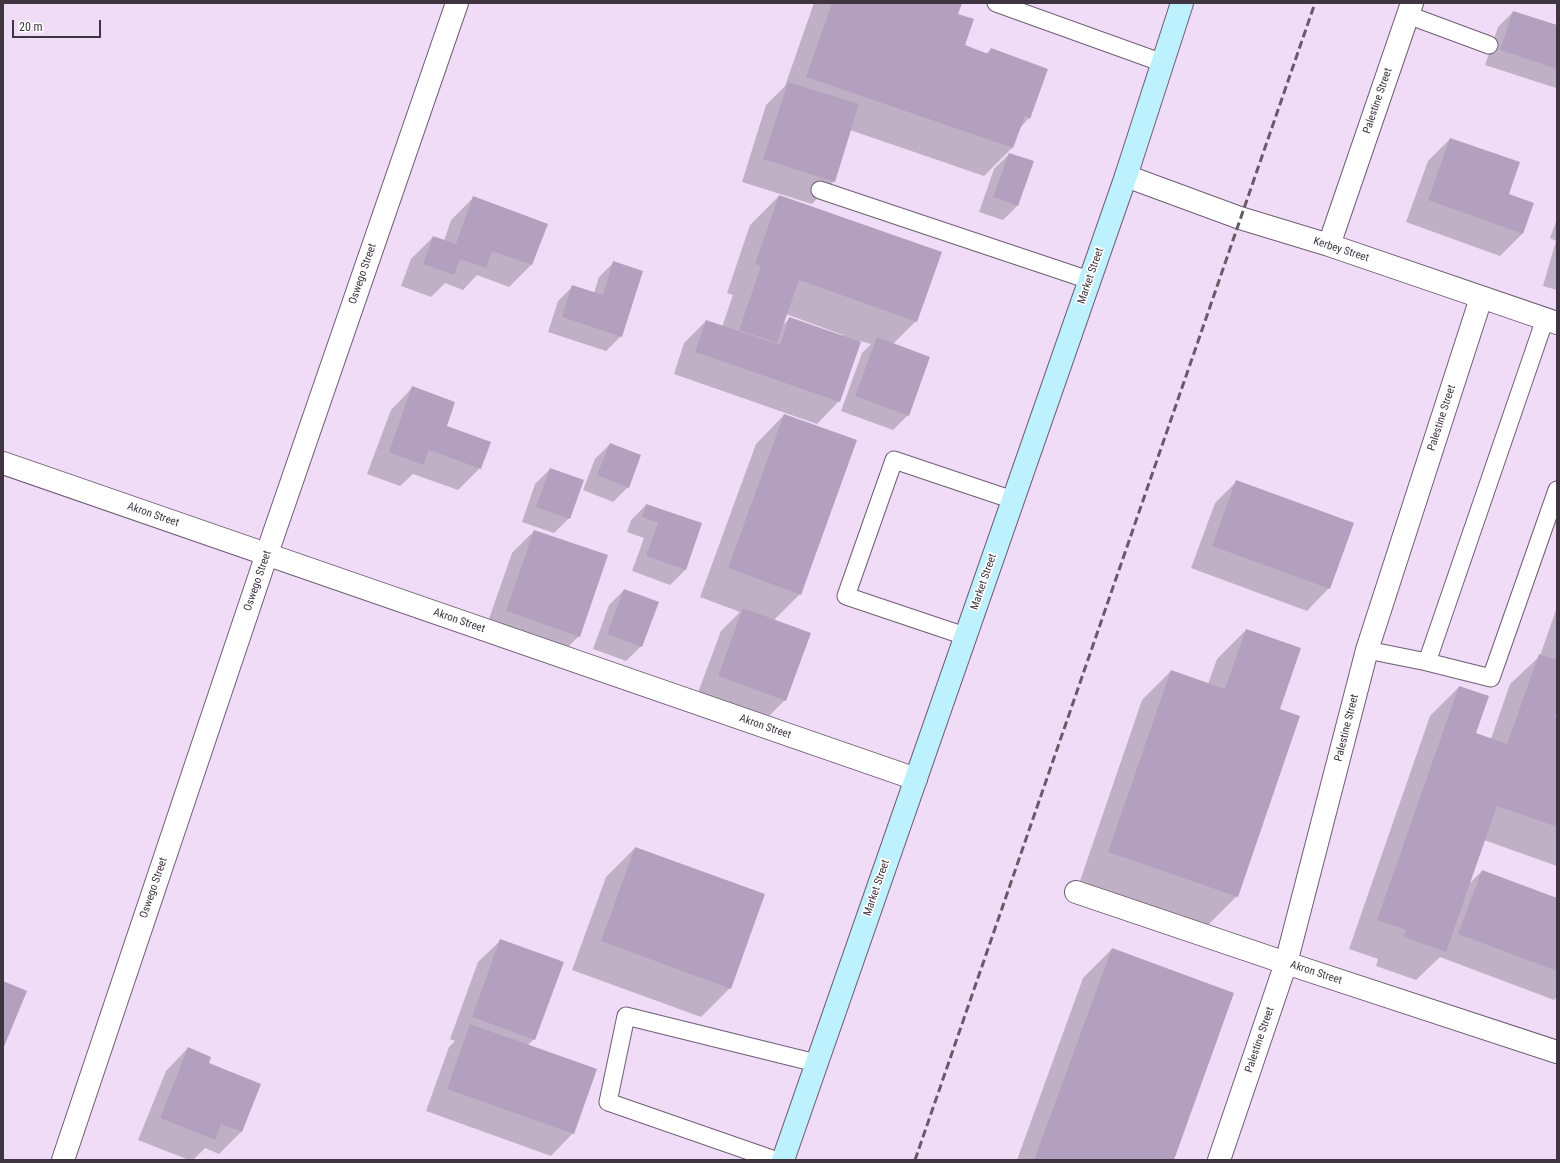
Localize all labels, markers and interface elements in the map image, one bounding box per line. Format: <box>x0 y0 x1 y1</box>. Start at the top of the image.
scale bar <box>14 12 103 38</box>
text: 20 m <box>19 20 43 34</box>
street label: Palestine Street <box>1361 66 1395 136</box>
street label: Kerbey Street <box>1311 235 1371 265</box>
street label: Oswego Street <box>346 242 380 306</box>
street label: Market Street <box>1075 246 1107 306</box>
street label: Palestine Street <box>1425 383 1459 453</box>
street label: Akron Street <box>125 500 181 530</box>
street label: Oswego Street <box>241 549 275 613</box>
street label: Market Street <box>968 552 1000 612</box>
street label: Akron Street <box>431 606 487 636</box>
street label: Palestine Street <box>1332 693 1362 763</box>
street label: Akron Street <box>737 712 793 742</box>
street label: Oswego Street <box>137 856 171 920</box>
street label: Market Street <box>861 858 893 918</box>
street label: Akron Street <box>1288 958 1344 988</box>
street label: Palestine Street <box>1243 1005 1277 1075</box>

